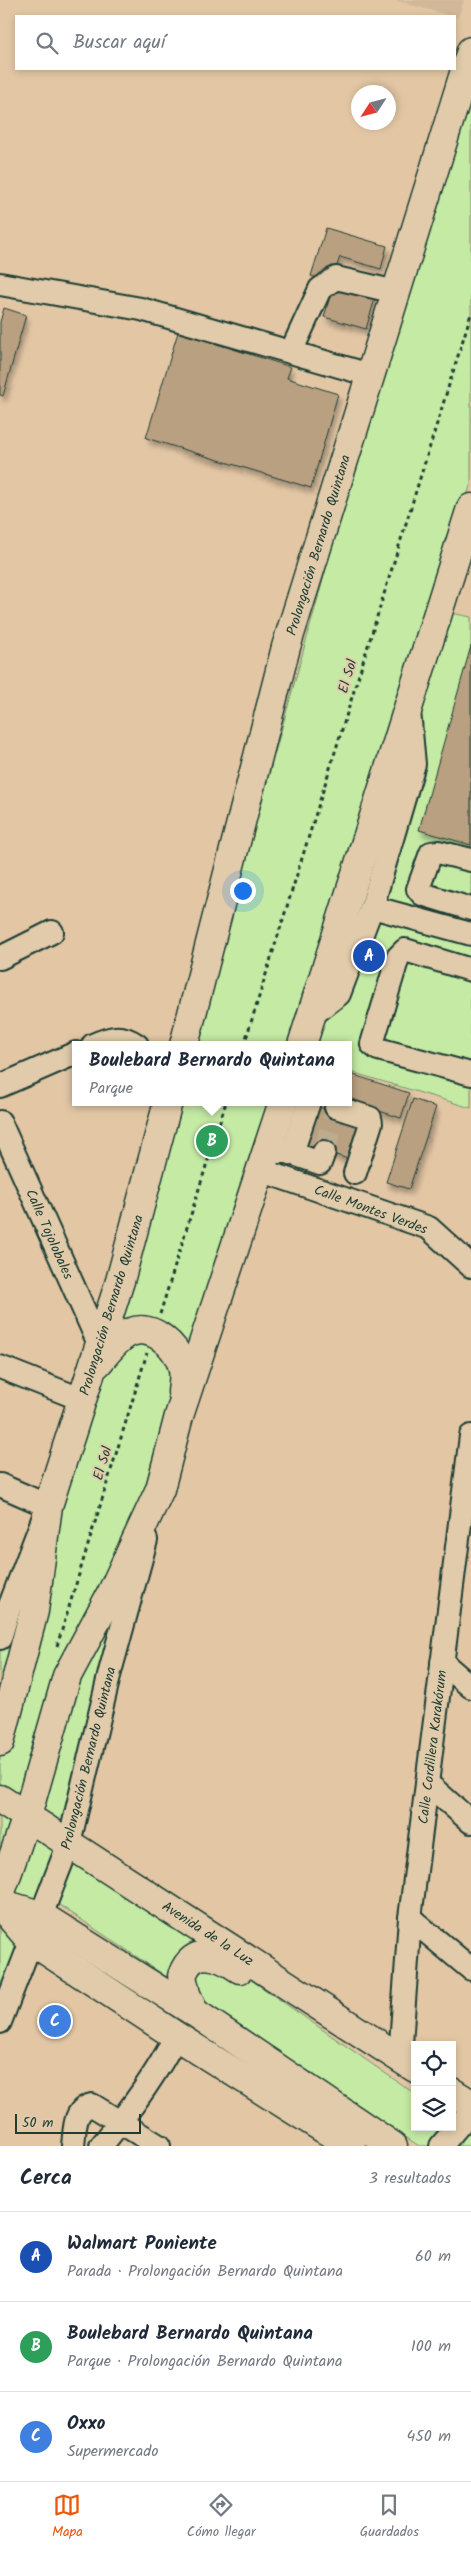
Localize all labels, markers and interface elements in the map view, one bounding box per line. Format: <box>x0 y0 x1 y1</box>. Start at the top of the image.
search box <box>15 15 456 70</box>
text: Buscar aquí <box>73 28 165 58</box>
icon: search <box>33 29 61 57</box>
north arrow <box>351 85 396 130</box>
street label: Prolongación Bernardo Quintana <box>281 452 357 638</box>
street label: El Sol <box>332 656 364 696</box>
your location <box>230 878 256 904</box>
pin: A <box>353 937 385 975</box>
popup <box>72 1041 352 1106</box>
text: Boulebard Bernardo Quintana <box>89 1046 335 1076</box>
text: Parque <box>89 1076 133 1101</box>
pin: B <box>196 1122 228 1160</box>
street label: Calle Montes Verdes <box>311 1179 431 1241</box>
street label: Calle Tojolobales <box>19 1186 79 1283</box>
street label: Prolongación Bernardo Quintana <box>74 1212 150 1398</box>
street label: El Sol <box>87 1443 119 1483</box>
street label: Prolongación Bernardo Quintana <box>56 1664 122 1852</box>
street label: Calle Cordillera Karakórum <box>413 1669 453 1825</box>
street label: Avenida de la Luz <box>157 1896 258 1972</box>
pin: C <box>39 2002 71 2040</box>
map controls <box>411 2041 456 2131</box>
button: locate <box>411 2041 456 2086</box>
button: layers <box>411 2086 456 2131</box>
scale bar <box>15 2111 141 2134</box>
text: 50 m <box>22 2112 53 2134</box>
text: Cerca <box>20 2162 72 2195</box>
text: 3 resultados <box>369 2166 451 2191</box>
text: Walmart Poniente <box>67 2229 217 2259</box>
text: A <box>31 2244 41 2269</box>
text: 60 m <box>415 2244 451 2269</box>
text: Parada · Prolongación Bernardo Quintana <box>67 2259 343 2284</box>
text: Boulebard Bernardo Quintana <box>67 2319 313 2349</box>
text: B <box>31 2334 41 2359</box>
text: 100 m <box>411 2334 451 2359</box>
text: Parque · Prolongación Bernardo Quintana <box>67 2349 342 2374</box>
text: Oxxo <box>67 2409 105 2439</box>
text: C <box>31 2424 41 2449</box>
text: 450 m <box>406 2424 451 2449</box>
text: Supermercado <box>67 2439 158 2464</box>
tab: Mapa <box>52 2491 83 2543</box>
tab: Cómo llegar <box>187 2491 256 2543</box>
tab: Guardados <box>360 2491 419 2543</box>

